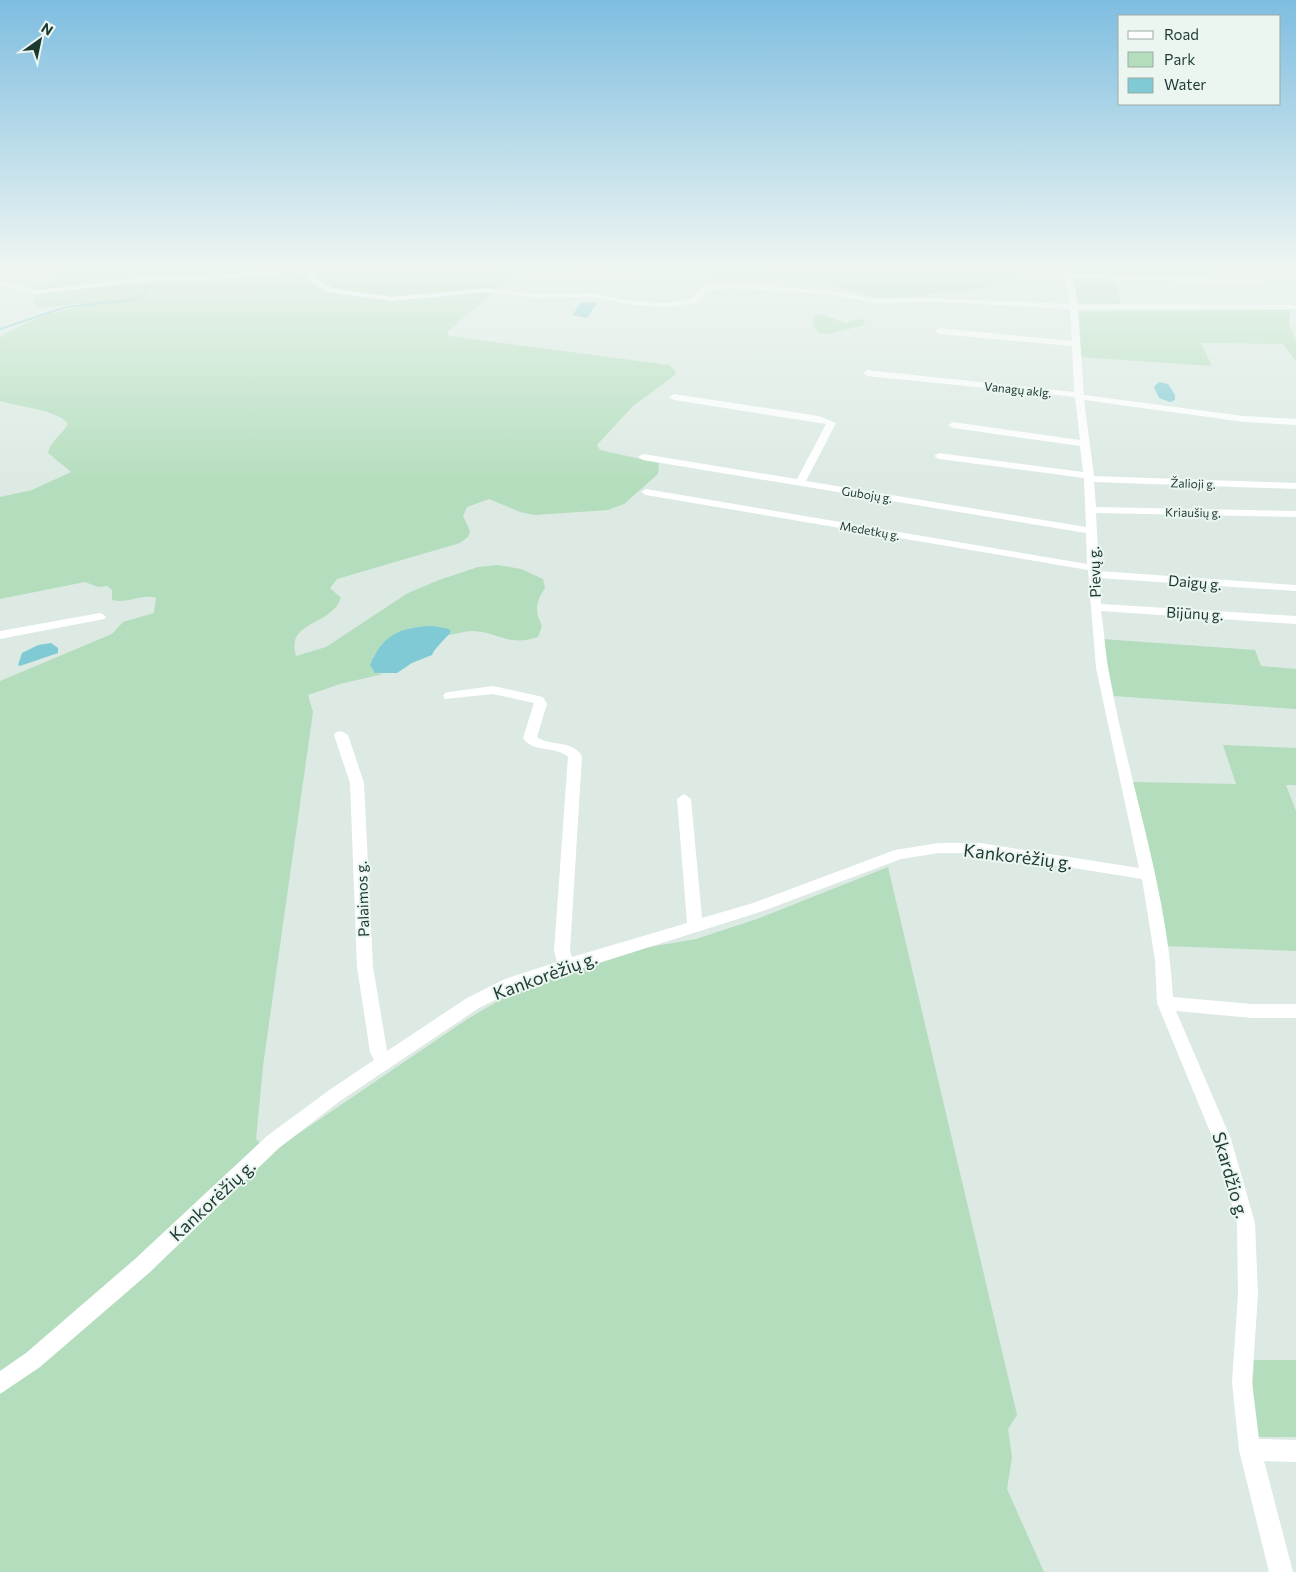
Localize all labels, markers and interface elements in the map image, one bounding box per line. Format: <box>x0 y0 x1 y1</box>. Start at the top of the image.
north arrow <box>15 15 65 65</box>
legend <box>1118 15 1281 105</box>
text: N <box>38 19 56 39</box>
text: Road <box>1164 25 1199 43</box>
text: Park <box>1164 50 1195 68</box>
text: Water <box>1164 75 1206 93</box>
street label: Vanagų aklg. <box>984 378 1053 400</box>
street label: Žalioji g. <box>1170 475 1216 491</box>
street label: Gubojų g. <box>841 483 894 505</box>
street label: Kriaušių g. <box>1165 505 1221 519</box>
street label: Medetkų g. <box>839 518 901 542</box>
street label: Pievų g. <box>1084 546 1104 598</box>
street label: Daigų g. <box>1167 571 1223 593</box>
street label: Bijūnų g. <box>1166 603 1224 623</box>
street label: Kankorėžių g. <box>962 838 1074 874</box>
street label: Palaimos g. <box>352 861 372 937</box>
street label: Kankorėžių g. <box>490 946 600 1004</box>
street label: Skardžio g. <box>1208 1129 1254 1221</box>
street label: Kankorėžių g. <box>165 1155 259 1245</box>

